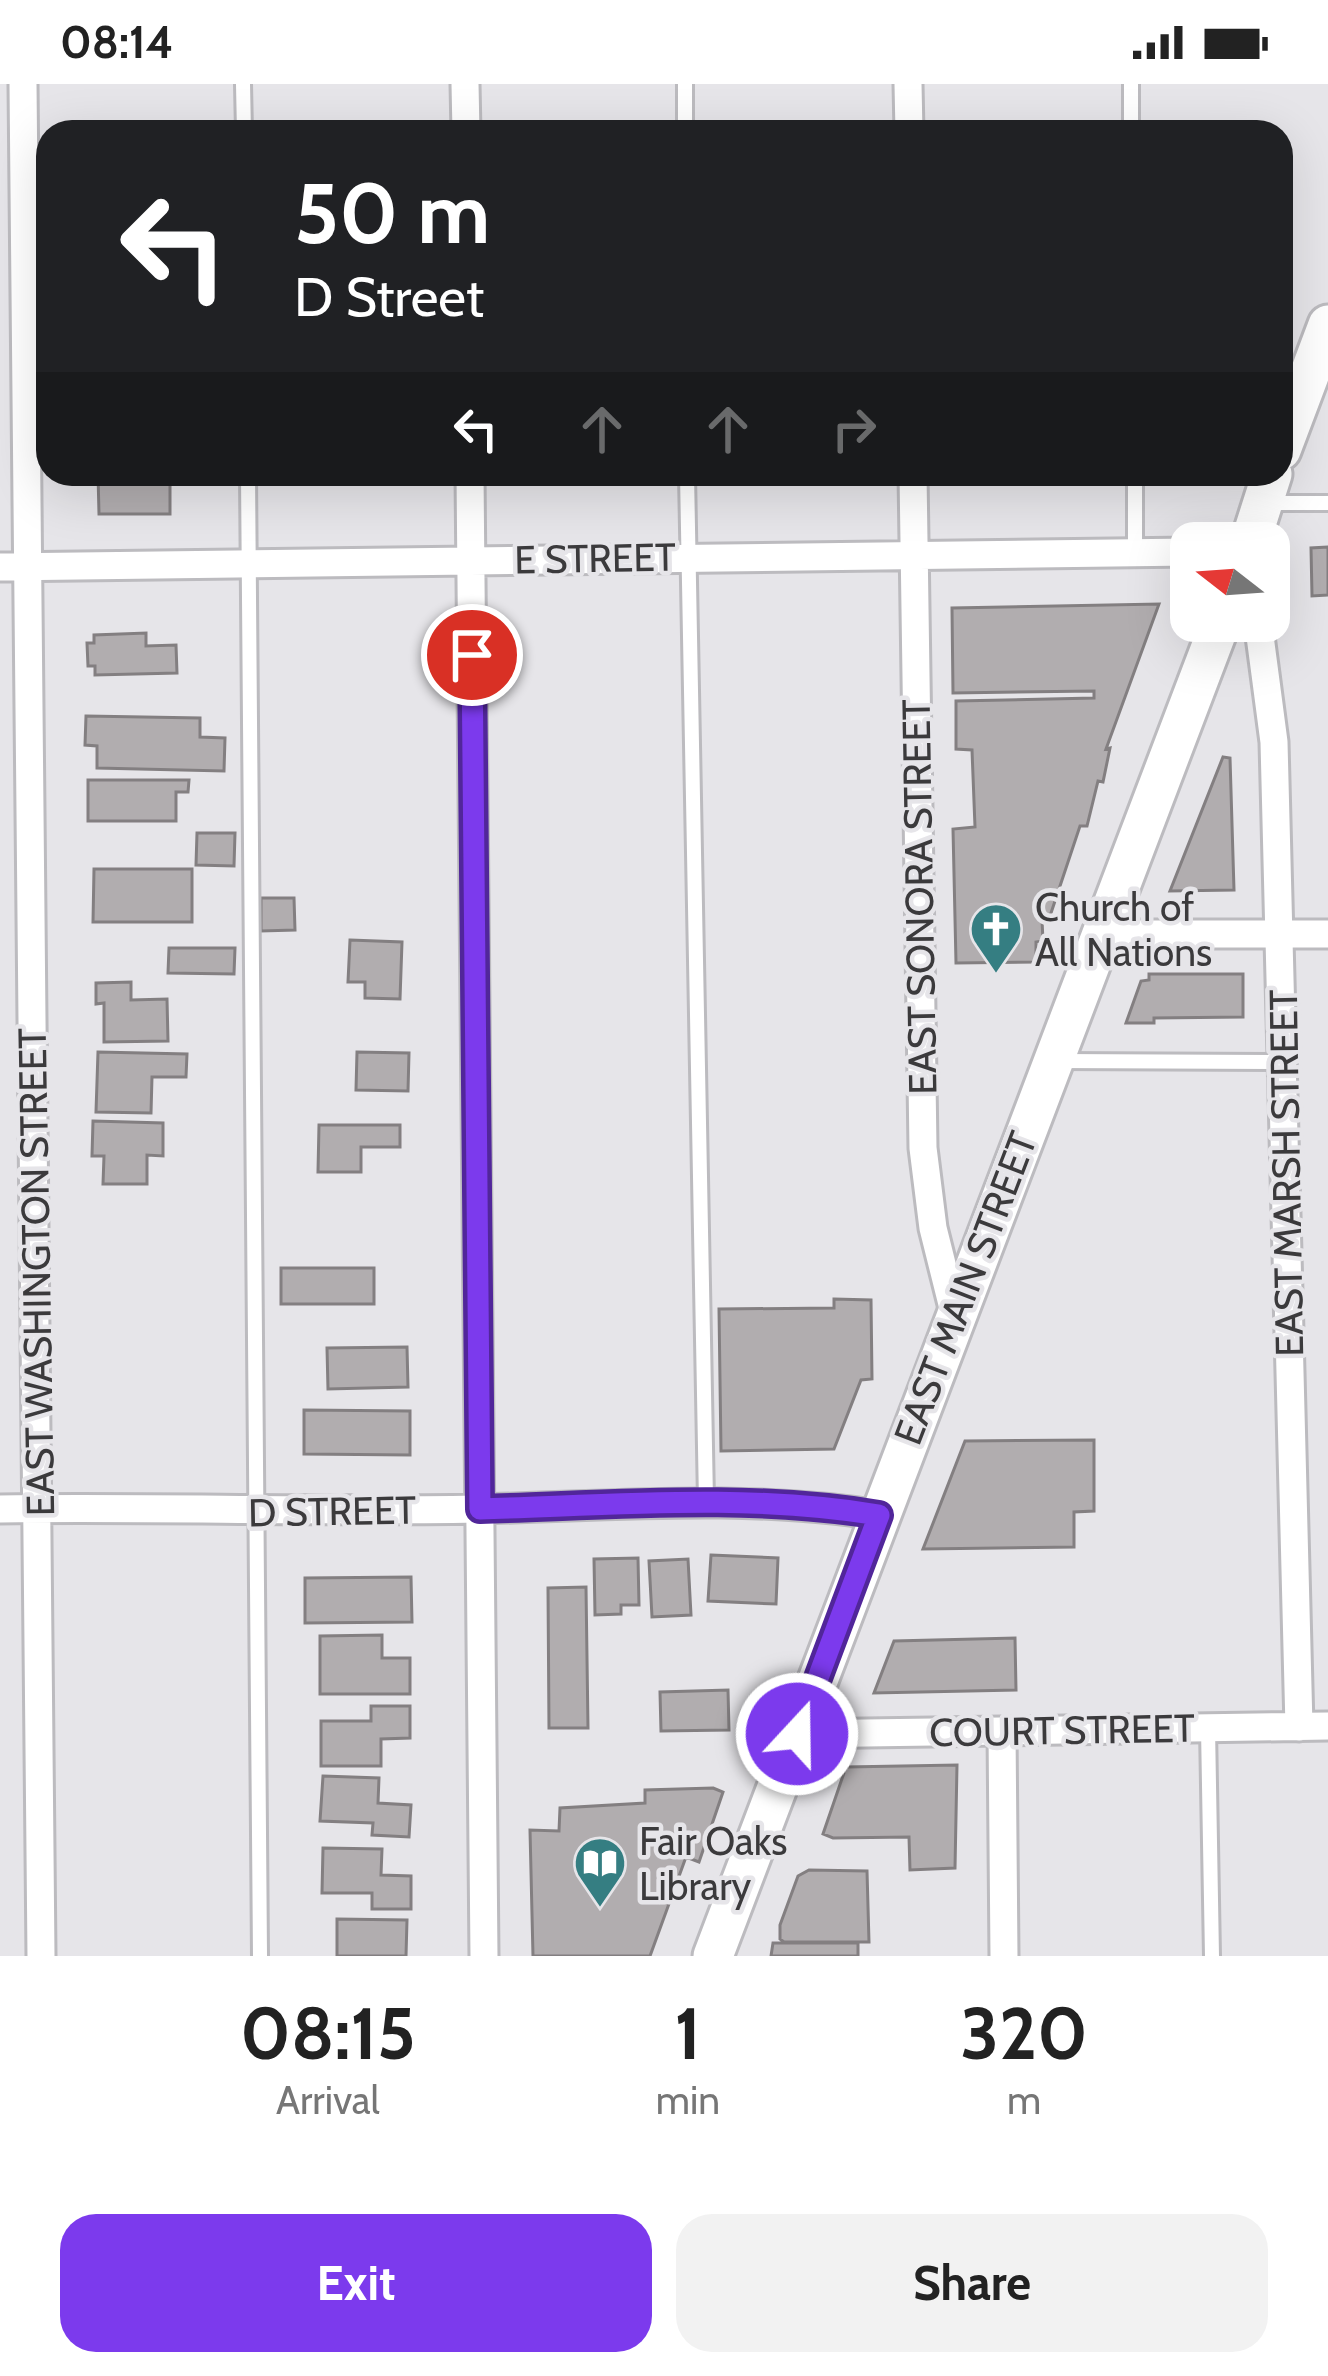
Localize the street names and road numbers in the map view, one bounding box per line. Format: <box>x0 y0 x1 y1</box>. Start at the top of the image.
street label: E STREET <box>514 533 676 583</box>
street label: EAST SONORA STREET <box>892 699 946 1095</box>
street label: EAST MARSH STREET <box>1259 989 1313 1357</box>
street label: EAST WASHINGTON STREET <box>8 1027 64 1517</box>
street label: EAST MAIN STREET <box>883 1125 1047 1451</box>
street label: D STREET <box>247 1486 417 1536</box>
street label: COURT STREET <box>929 1704 1195 1756</box>

